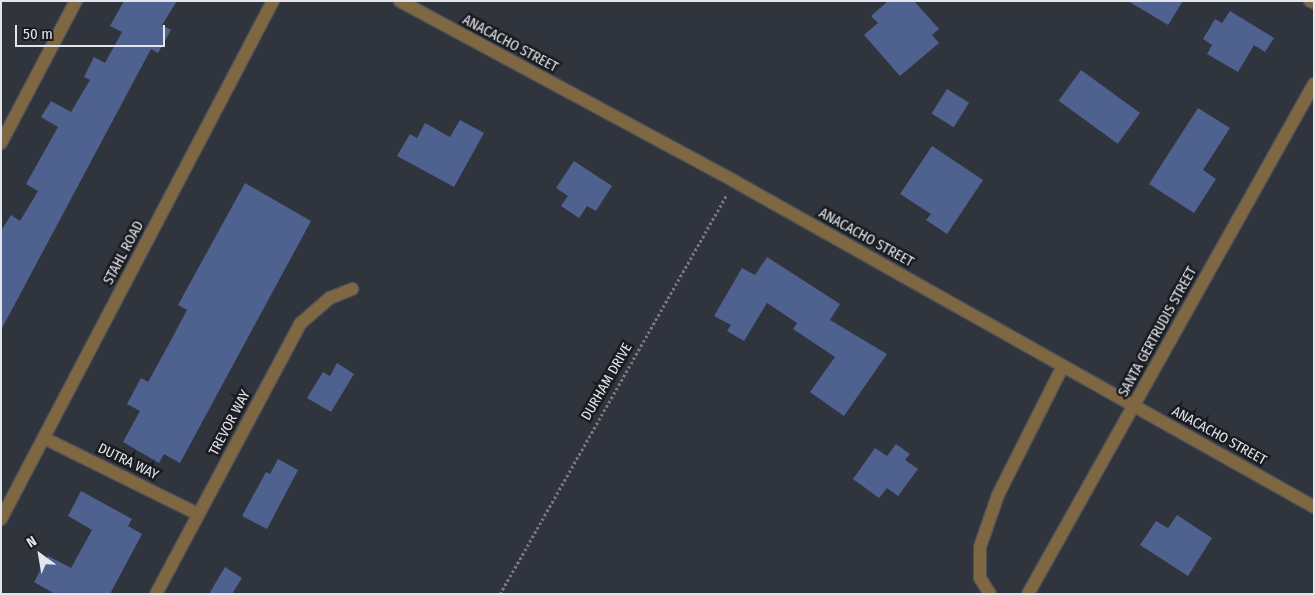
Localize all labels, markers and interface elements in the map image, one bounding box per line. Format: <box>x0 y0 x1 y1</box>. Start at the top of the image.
street label: ANACACHO STREET <box>459 12 561 76</box>
scale bar <box>18 15 168 47</box>
text: 50 m <box>23 25 53 43</box>
street label: ANACACHO STREET <box>816 205 916 271</box>
street label: STAHL ROAD <box>100 218 148 288</box>
street label: SANTA GERTRUDIS STREET <box>1115 264 1201 400</box>
street label: DURHAM DRIVE <box>578 340 636 424</box>
street label: TREVOR WAY <box>206 387 254 459</box>
street label: ANACACHO STREET <box>1169 403 1269 469</box>
street label: DUTRA WAY <box>95 440 161 484</box>
north arrow <box>15 530 65 580</box>
text: N <box>24 532 40 551</box>

